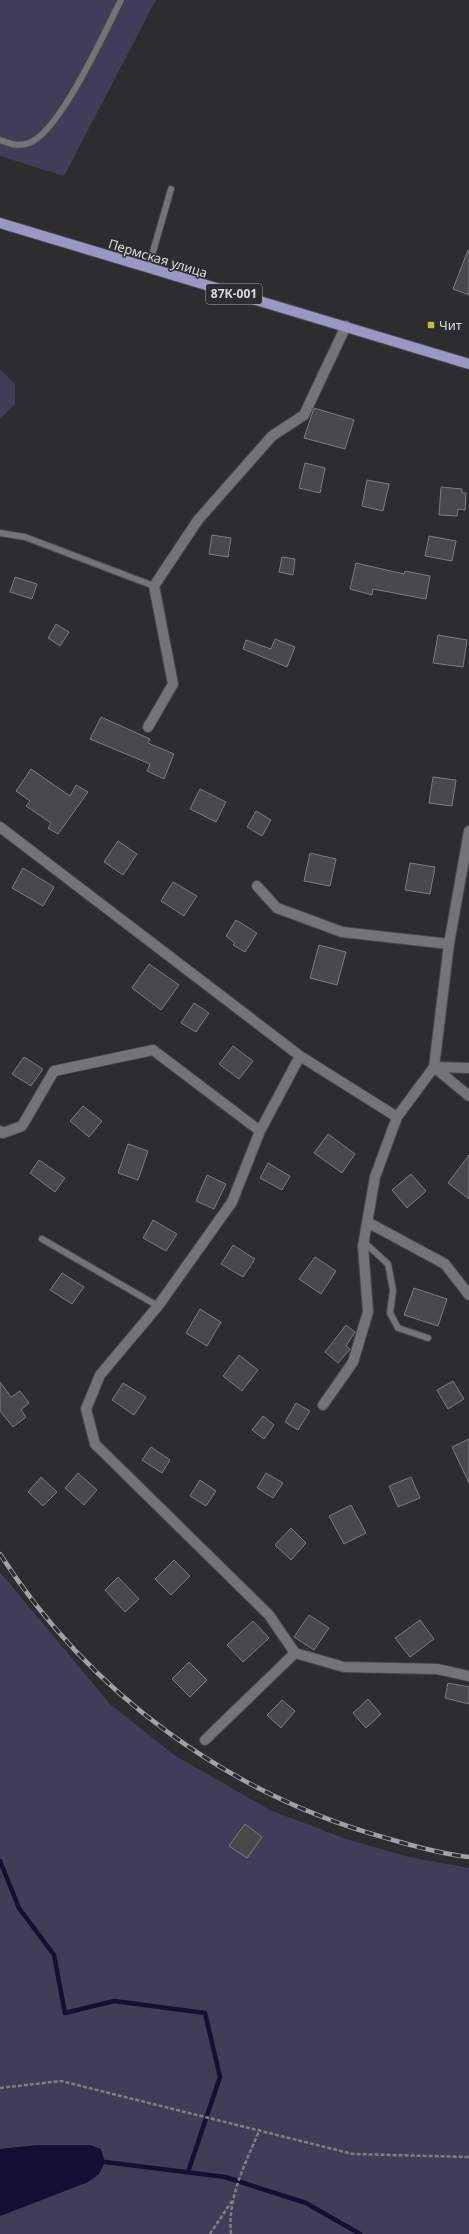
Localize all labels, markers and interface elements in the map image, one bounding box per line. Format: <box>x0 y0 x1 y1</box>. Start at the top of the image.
street label: Пермская улица <box>106 234 210 282</box>
road number: 87К-001 <box>206 284 262 304</box>
place label: Чит <box>439 316 462 334</box>
marker: Чит <box>426 320 436 330</box>

